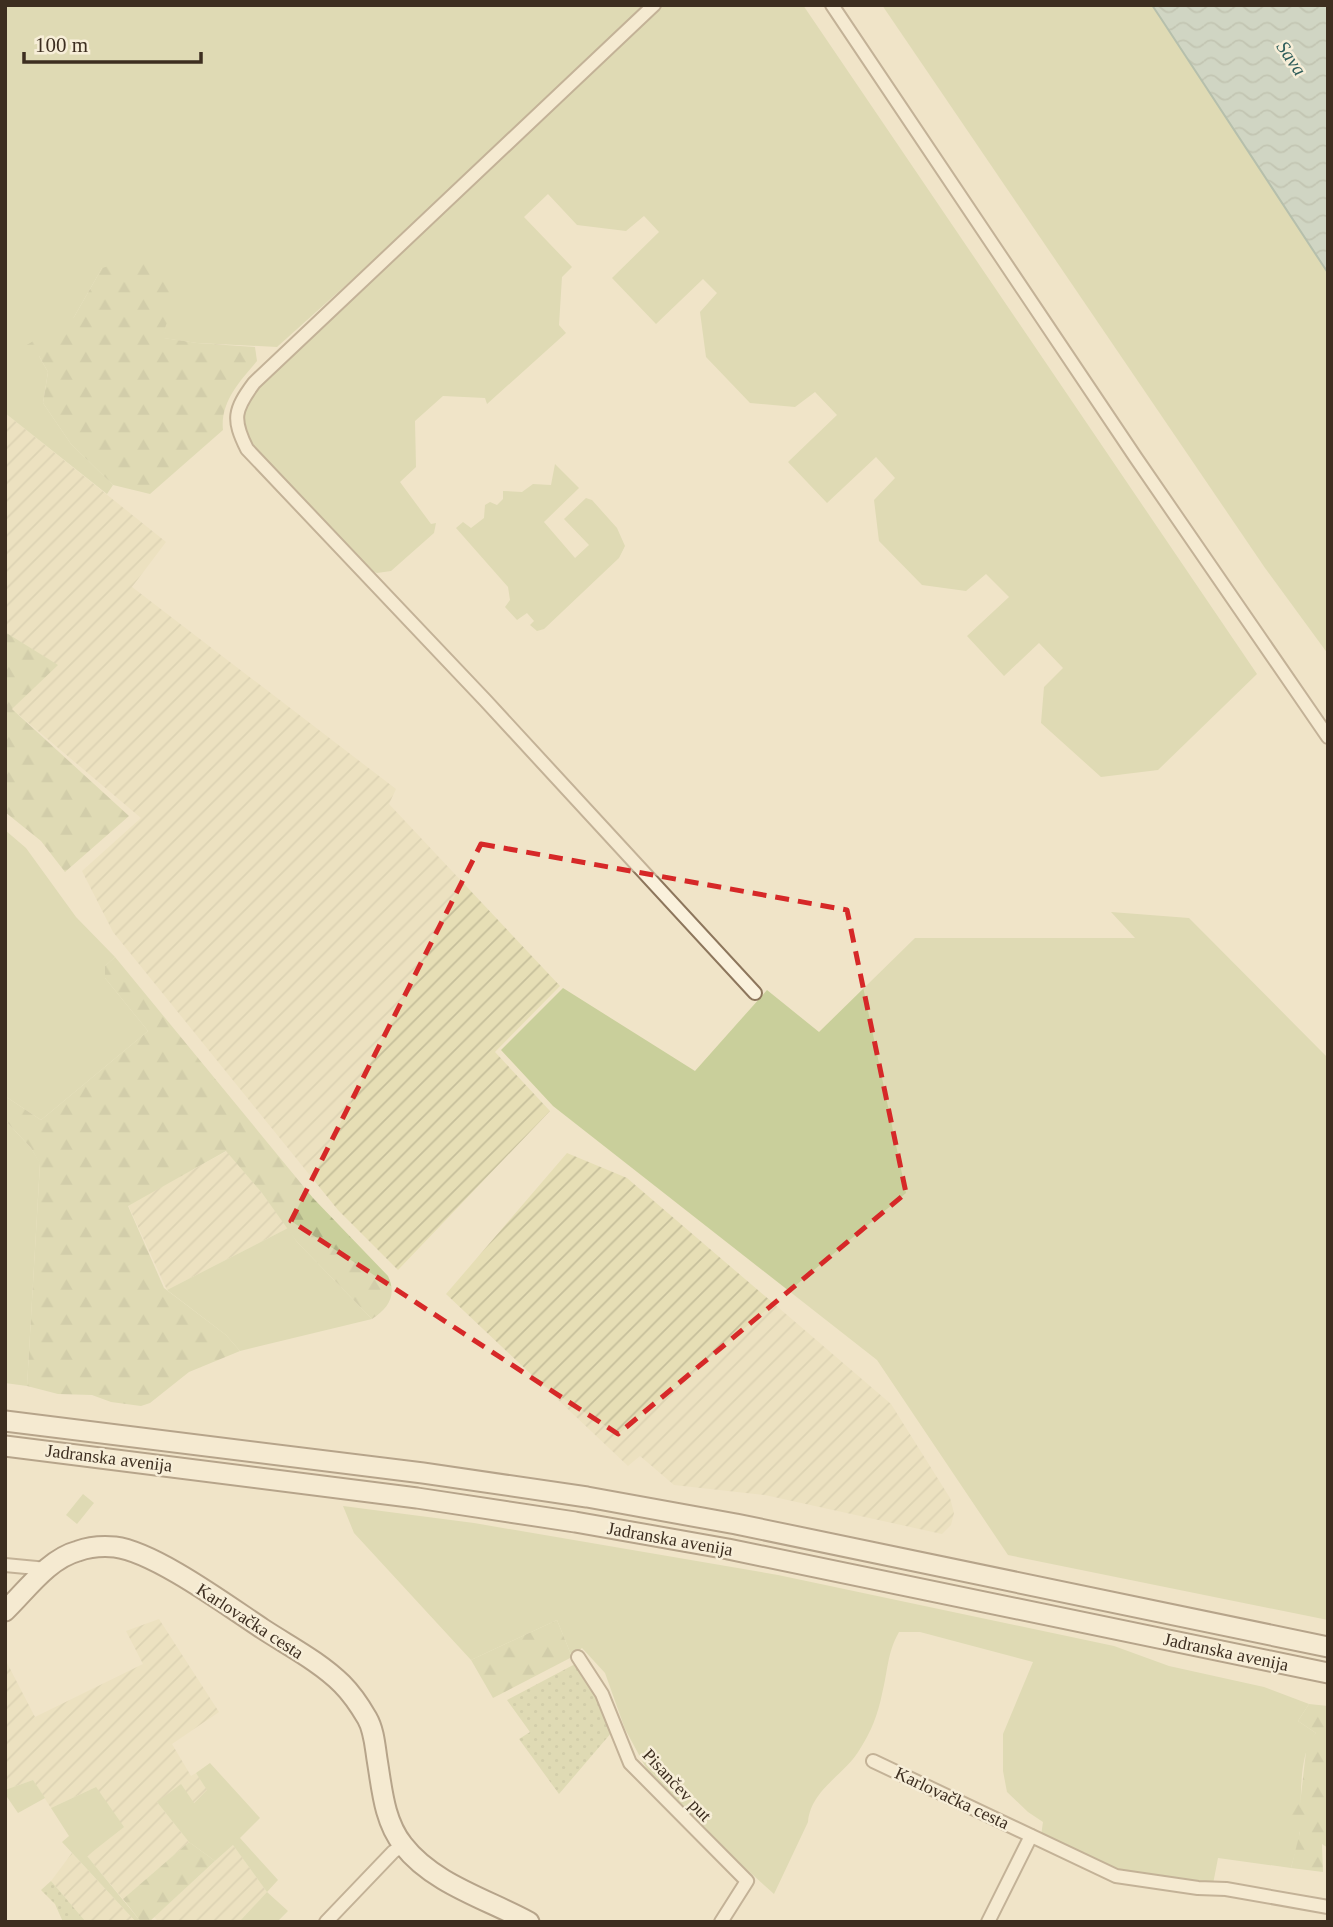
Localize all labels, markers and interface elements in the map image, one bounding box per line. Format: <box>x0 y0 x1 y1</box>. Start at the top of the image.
scale bar <box>24 21 201 65</box>
text: 100 m <box>35 33 88 57</box>
water label: Sava <box>1273 37 1311 79</box>
street label: Jadranska avenija <box>45 1440 173 1476</box>
street label: Jadranska avenija <box>606 1518 734 1560</box>
street label: Karlovačka cesta <box>193 1579 307 1663</box>
street label: Jadranska avenija <box>1162 1629 1290 1675</box>
street label: Pisančev put <box>638 1745 716 1825</box>
street label: Karlovačka cesta <box>892 1763 1012 1833</box>

